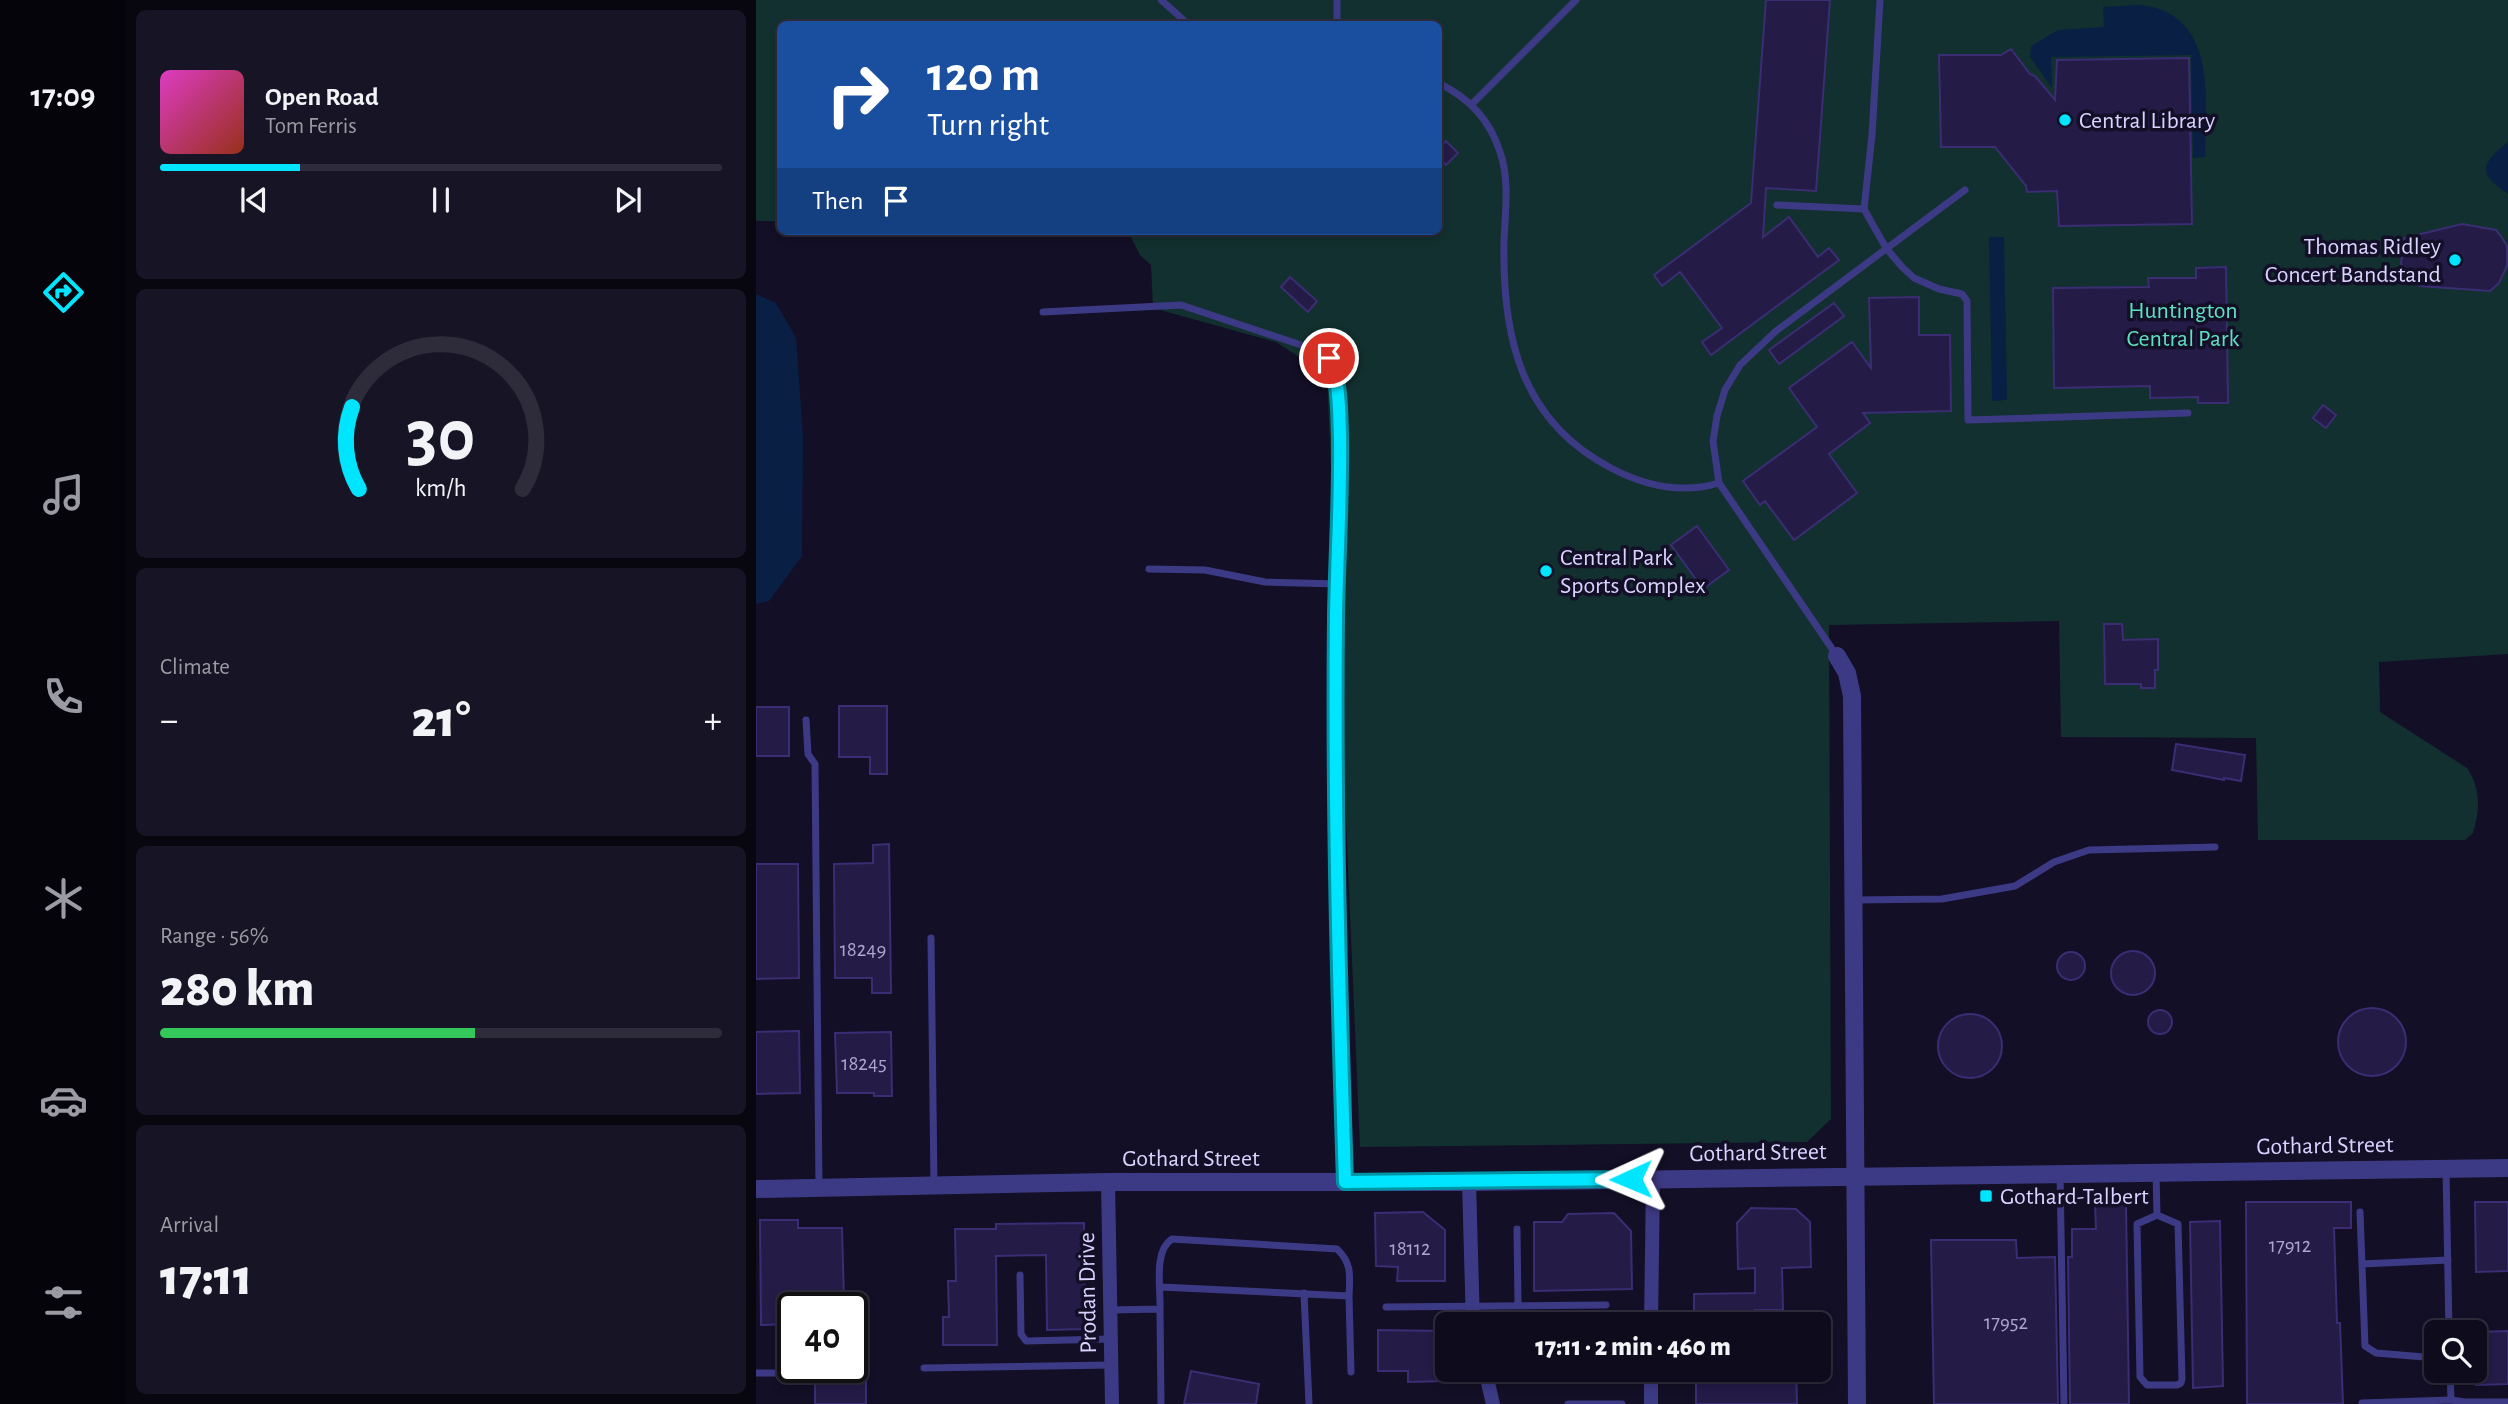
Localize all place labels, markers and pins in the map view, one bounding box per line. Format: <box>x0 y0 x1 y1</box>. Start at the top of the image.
place label: Central Library <box>2079 109 2215 133</box>
marker: Central Library <box>2057 112 2073 128</box>
place label: Thomas Ridley Concert Bandstand <box>2265 235 2441 287</box>
marker: Thomas Ridley Concert Bandstand <box>2447 252 2463 268</box>
pin <box>1299 328 1359 388</box>
place label: Central Park Sports Complex <box>1560 546 1706 598</box>
marker: Central Park Sports Complex <box>1538 563 1554 579</box>
place label: Gothard-Talbert <box>2000 1185 2149 1209</box>
marker: Gothard-Talbert <box>1978 1188 1994 1204</box>

